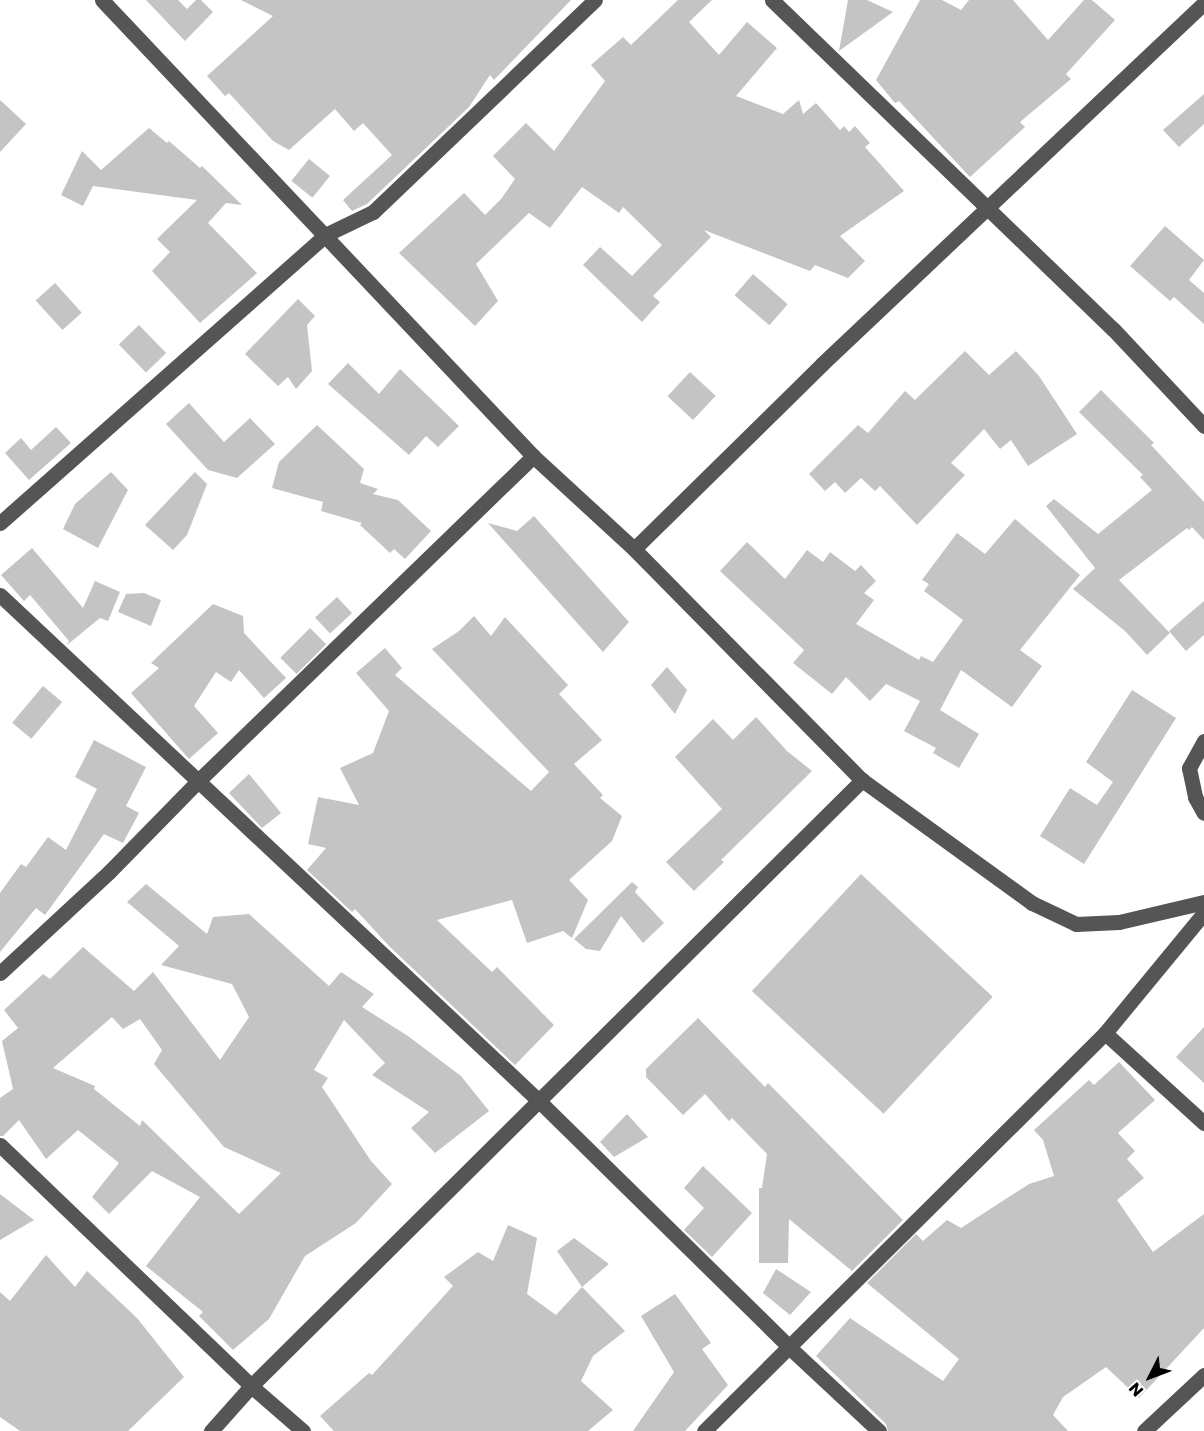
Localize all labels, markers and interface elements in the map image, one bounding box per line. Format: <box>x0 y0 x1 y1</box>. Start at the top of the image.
north arrow <box>1120 1347 1180 1407</box>
text: N <box>1124 1377 1149 1402</box>

